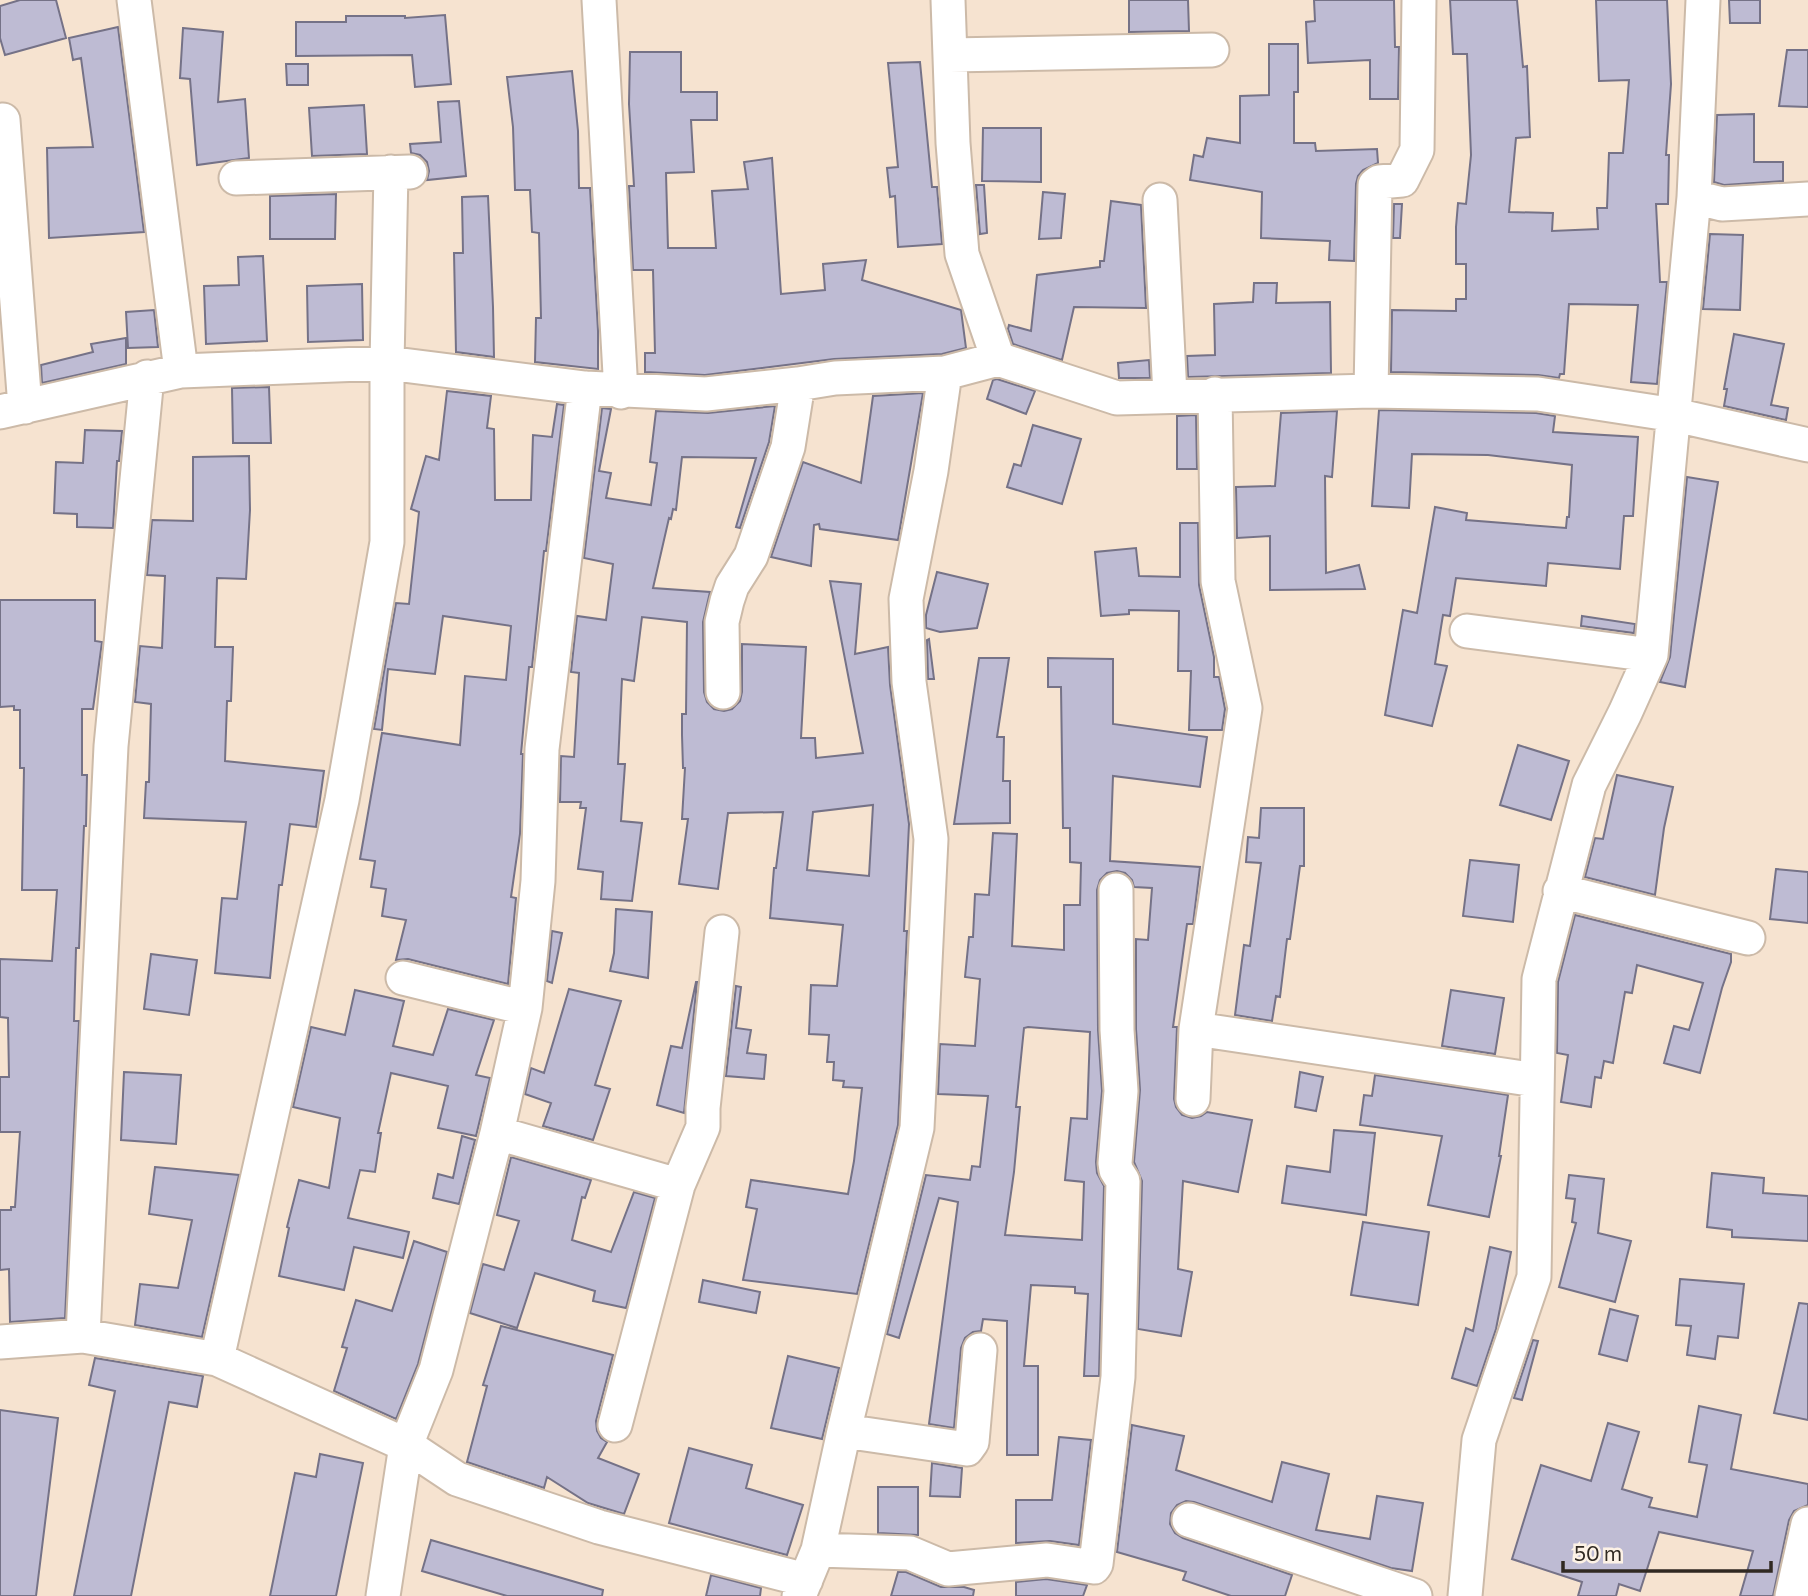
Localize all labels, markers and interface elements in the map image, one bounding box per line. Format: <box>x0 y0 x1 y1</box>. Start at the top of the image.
scale bar <box>1563 1530 1771 1574</box>
text: 50 m <box>1574 1540 1622 1565</box>

